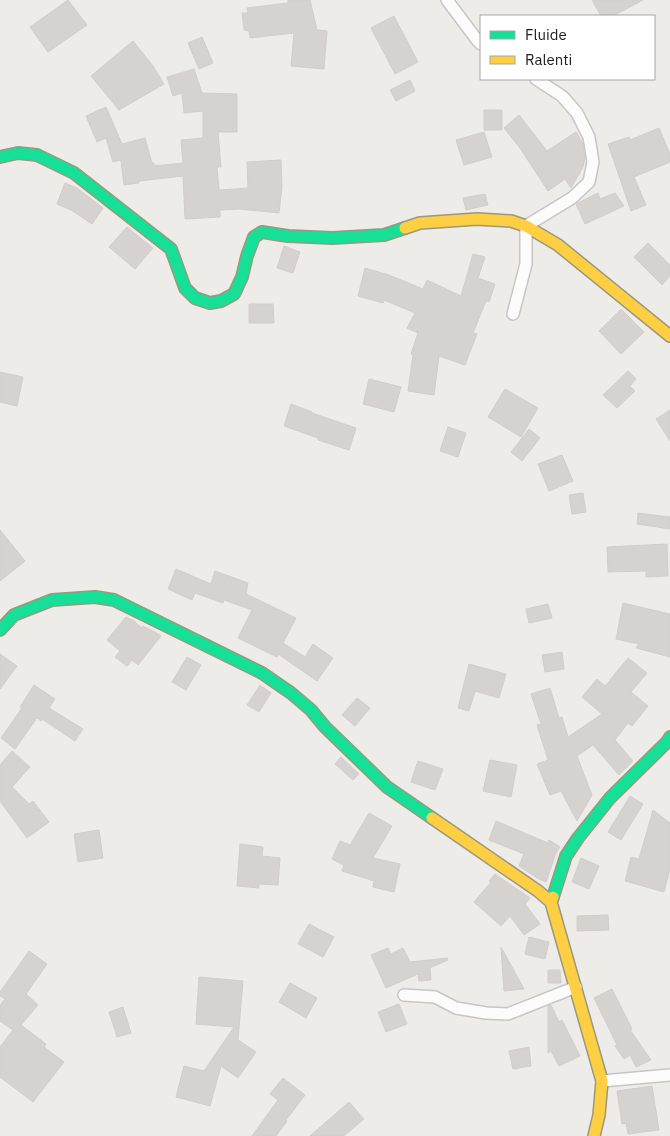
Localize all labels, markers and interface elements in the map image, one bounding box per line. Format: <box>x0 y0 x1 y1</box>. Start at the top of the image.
legend <box>480 15 655 80</box>
text: Fluide <box>525 25 567 44</box>
text: Ralenti <box>525 50 572 69</box>

